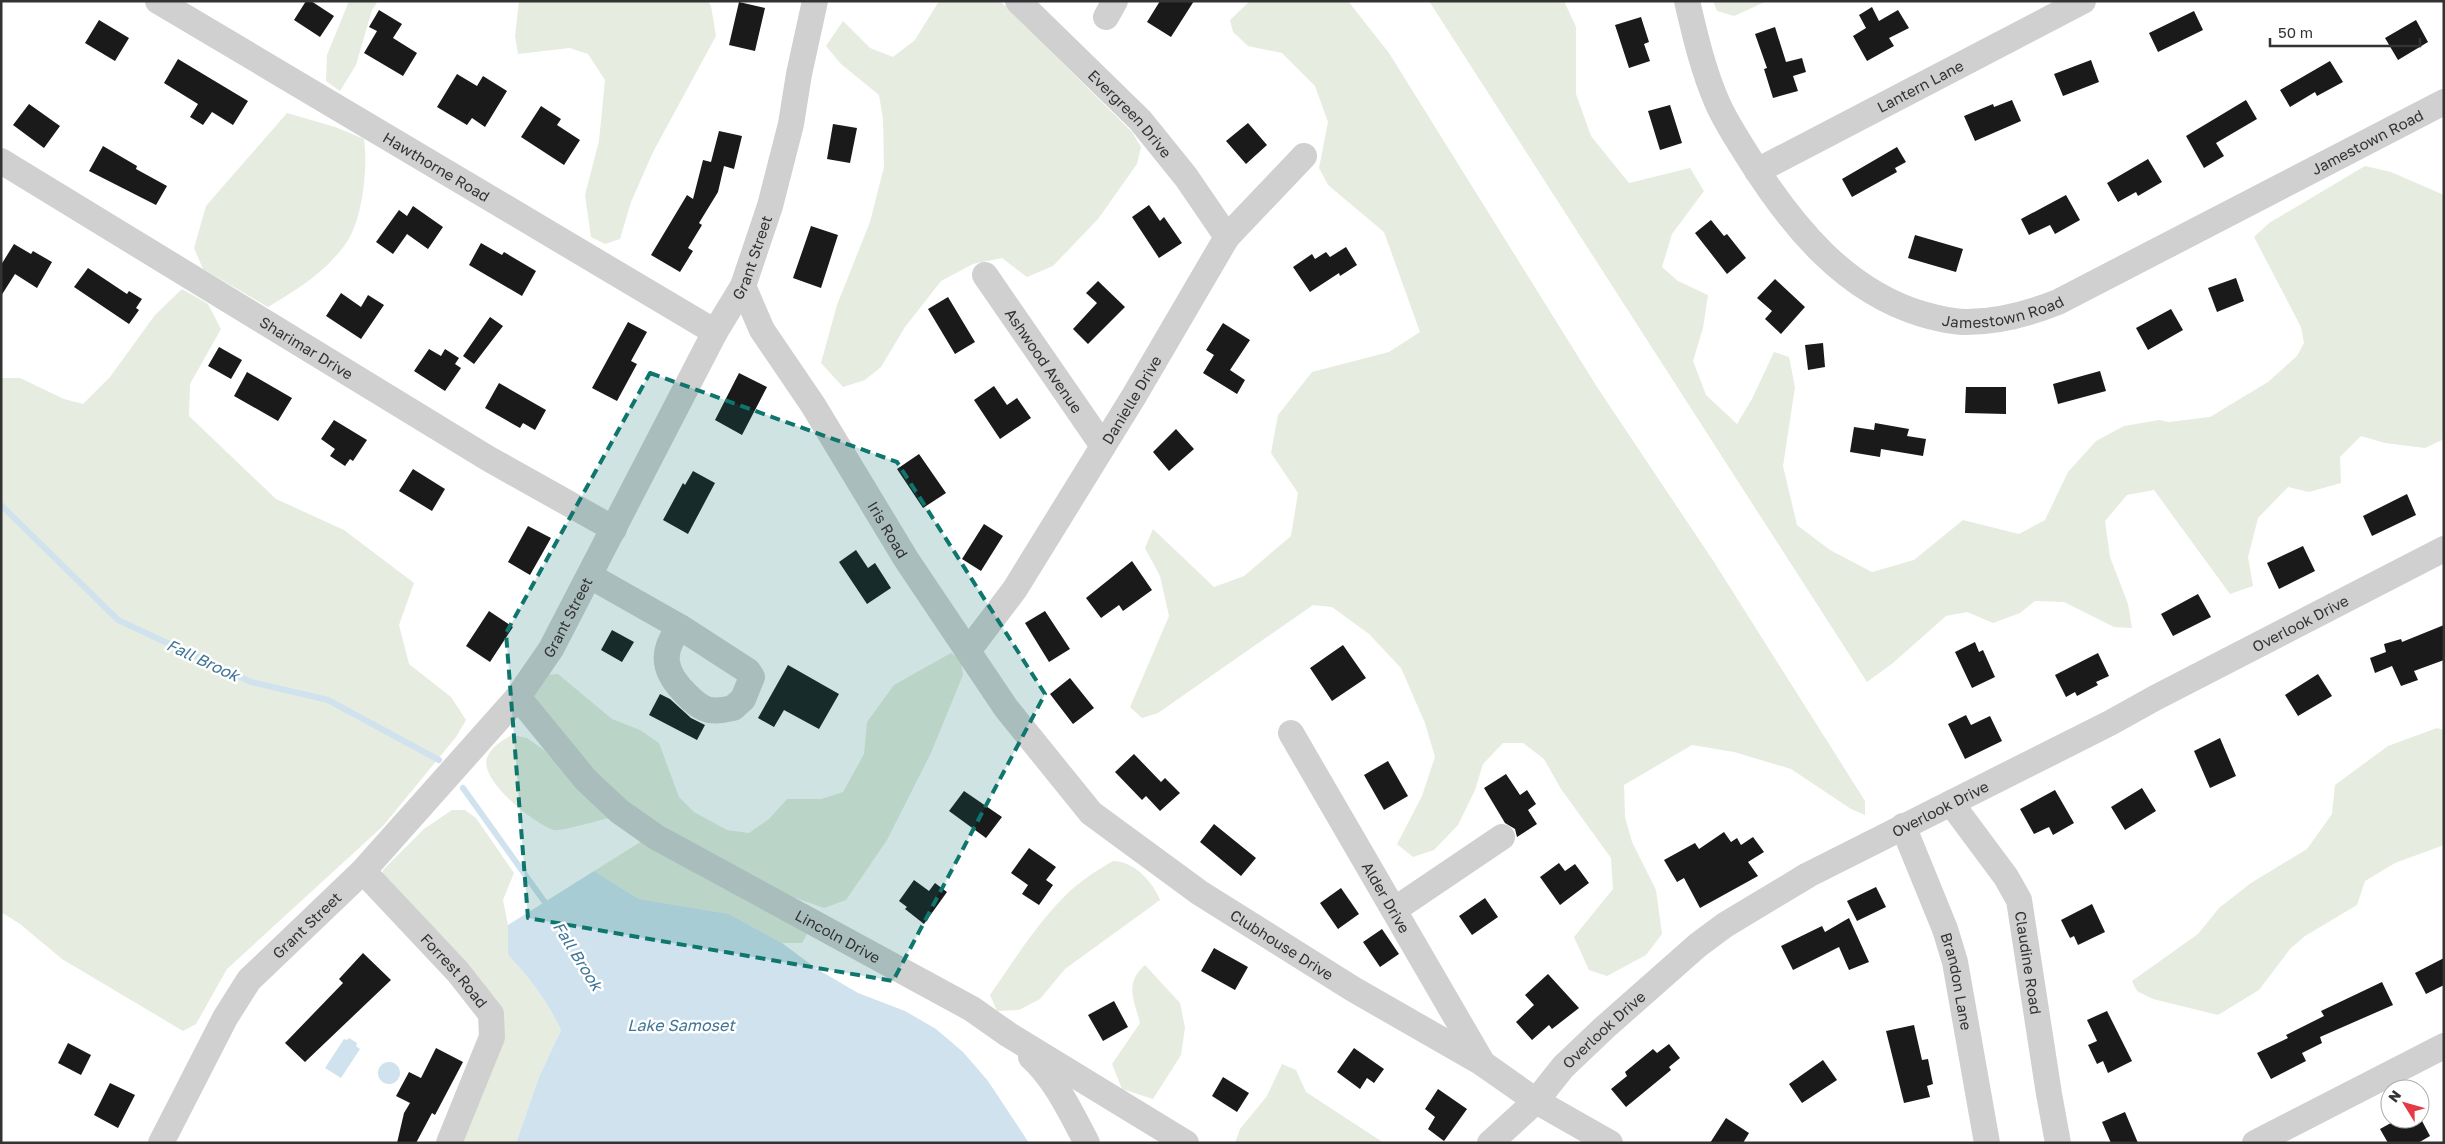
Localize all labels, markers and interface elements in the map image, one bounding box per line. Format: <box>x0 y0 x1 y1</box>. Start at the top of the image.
scale bar <box>2270 15 2420 47</box>
text: 50 m <box>2278 23 2313 41</box>
street label: Lantern Lane <box>1874 56 1967 116</box>
street label: Evergreen Drive <box>1085 66 1176 161</box>
street label: Jamestown Road <box>2308 105 2426 178</box>
street label: Hawthorne Road <box>380 128 493 205</box>
street label: Grant Street <box>728 213 775 303</box>
street label: Jamestown Road <box>1941 292 2067 331</box>
street label: Ashwood Avenue <box>1002 305 1087 417</box>
street label: Sharimar Drive <box>257 312 357 383</box>
street label: Danielle Drive <box>1098 352 1165 447</box>
street label: Iris Road <box>864 498 912 561</box>
street label: Grant Street <box>539 574 596 661</box>
street label: Overlook Drive <box>2249 591 2352 655</box>
water label: Fall Brook <box>164 635 244 686</box>
street label: Overlook Drive <box>1889 777 1992 840</box>
street label: Alder Drive <box>1359 859 1414 936</box>
street label: Grant Street <box>269 888 345 962</box>
street label: Clubhouse Drive <box>1227 905 1337 984</box>
street label: Lincoln Drive <box>792 906 884 967</box>
street label: Claudine Road <box>2012 910 2046 1016</box>
water label: Fall Brook <box>549 918 608 996</box>
street label: Forrest Road <box>417 929 491 1011</box>
street label: Brandon Lane <box>1937 930 1976 1032</box>
street label: Overlook Drive <box>1558 987 1649 1072</box>
water label: Lake Samoset <box>627 1015 736 1035</box>
north arrow <box>2380 1079 2430 1129</box>
text: N <box>2384 1087 2404 1105</box>

